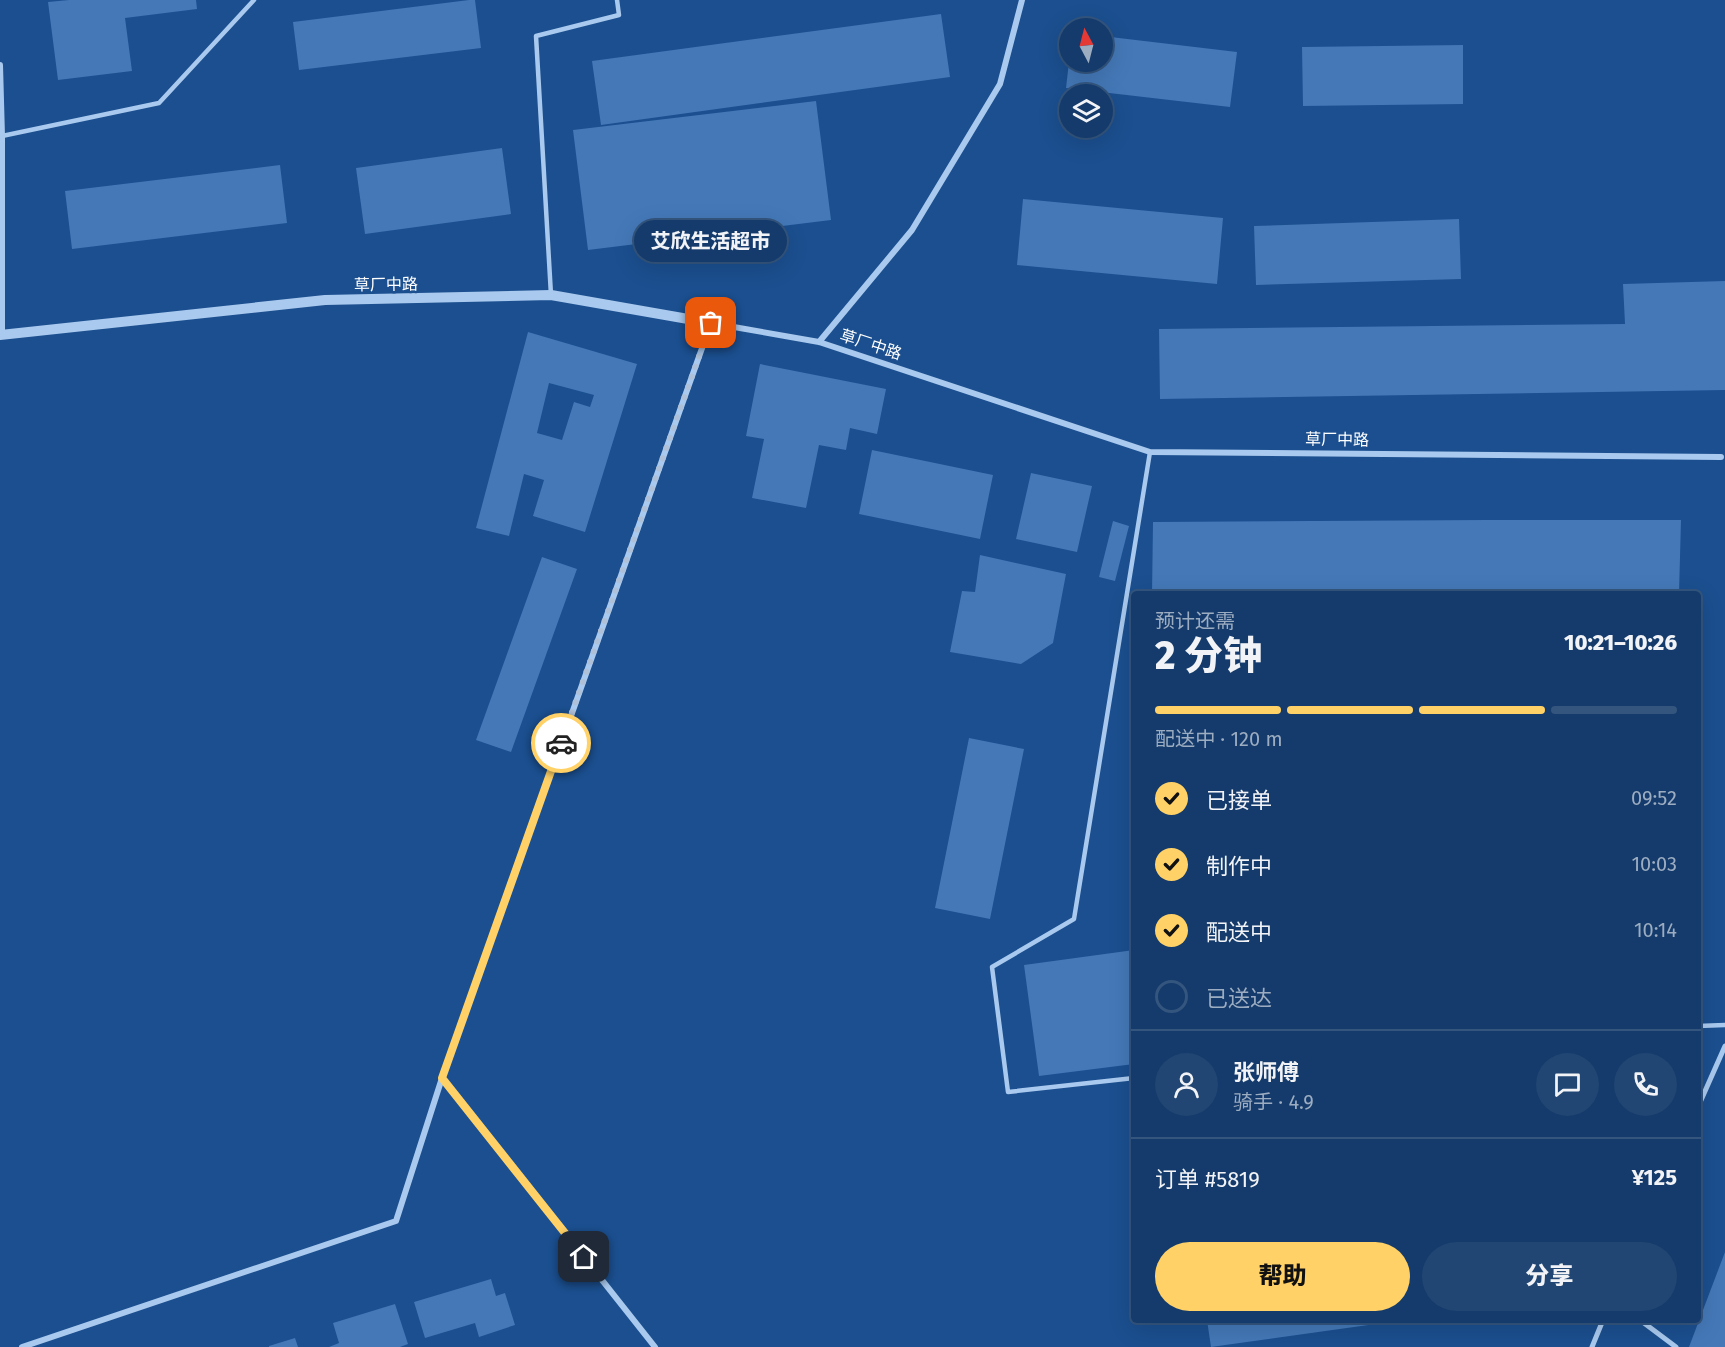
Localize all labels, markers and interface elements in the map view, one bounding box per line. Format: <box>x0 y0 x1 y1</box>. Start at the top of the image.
north arrow <box>1059 18 1113 72</box>
map controls <box>1059 18 1113 138</box>
button: layers <box>1059 84 1113 138</box>
callout: 艾欣生活超市 <box>634 221 788 263</box>
text: 艾欣生活超市 <box>651 229 771 253</box>
street label: 草厂中路 <box>354 274 418 295</box>
pin <box>685 297 736 348</box>
icon: bag <box>694 306 727 339</box>
street label: 草厂中路 <box>837 326 904 363</box>
street label: 草厂中路 <box>1305 429 1369 450</box>
text: 预计还需 <box>1155 609 1235 633</box>
text: 10:21–10:26 <box>1564 629 1677 656</box>
text: 2 分钟 <box>1155 633 1262 679</box>
courier <box>531 713 591 773</box>
icon: car <box>545 727 578 760</box>
text: 配送中 · 120 m <box>1155 727 1283 751</box>
icon: check <box>1155 782 1188 815</box>
text: 09:52 <box>1631 786 1677 810</box>
text: 已接单 <box>1206 787 1272 814</box>
icon: check <box>1155 848 1188 881</box>
text: 10:03 <box>1631 852 1677 876</box>
text: 制作中 <box>1206 853 1272 880</box>
icon: check <box>1155 914 1188 947</box>
text: 10:14 <box>1634 918 1677 942</box>
text: 配送中 <box>1206 919 1272 946</box>
text: 已送达 <box>1206 985 1272 1012</box>
button: person <box>1155 1053 1218 1116</box>
button: chat <box>1536 1053 1599 1116</box>
button: phone <box>1614 1053 1677 1116</box>
text: 张师傅 <box>1233 1059 1299 1086</box>
text: 骑手 · 4.9 <box>1233 1090 1314 1114</box>
text: ¥125 <box>1632 1164 1677 1191</box>
text: 订单 #5819 <box>1155 1166 1260 1193</box>
pin <box>558 1231 609 1282</box>
icon: home <box>567 1240 600 1273</box>
button: 帮助 <box>1155 1242 1410 1311</box>
button: 分享 <box>1422 1242 1677 1311</box>

